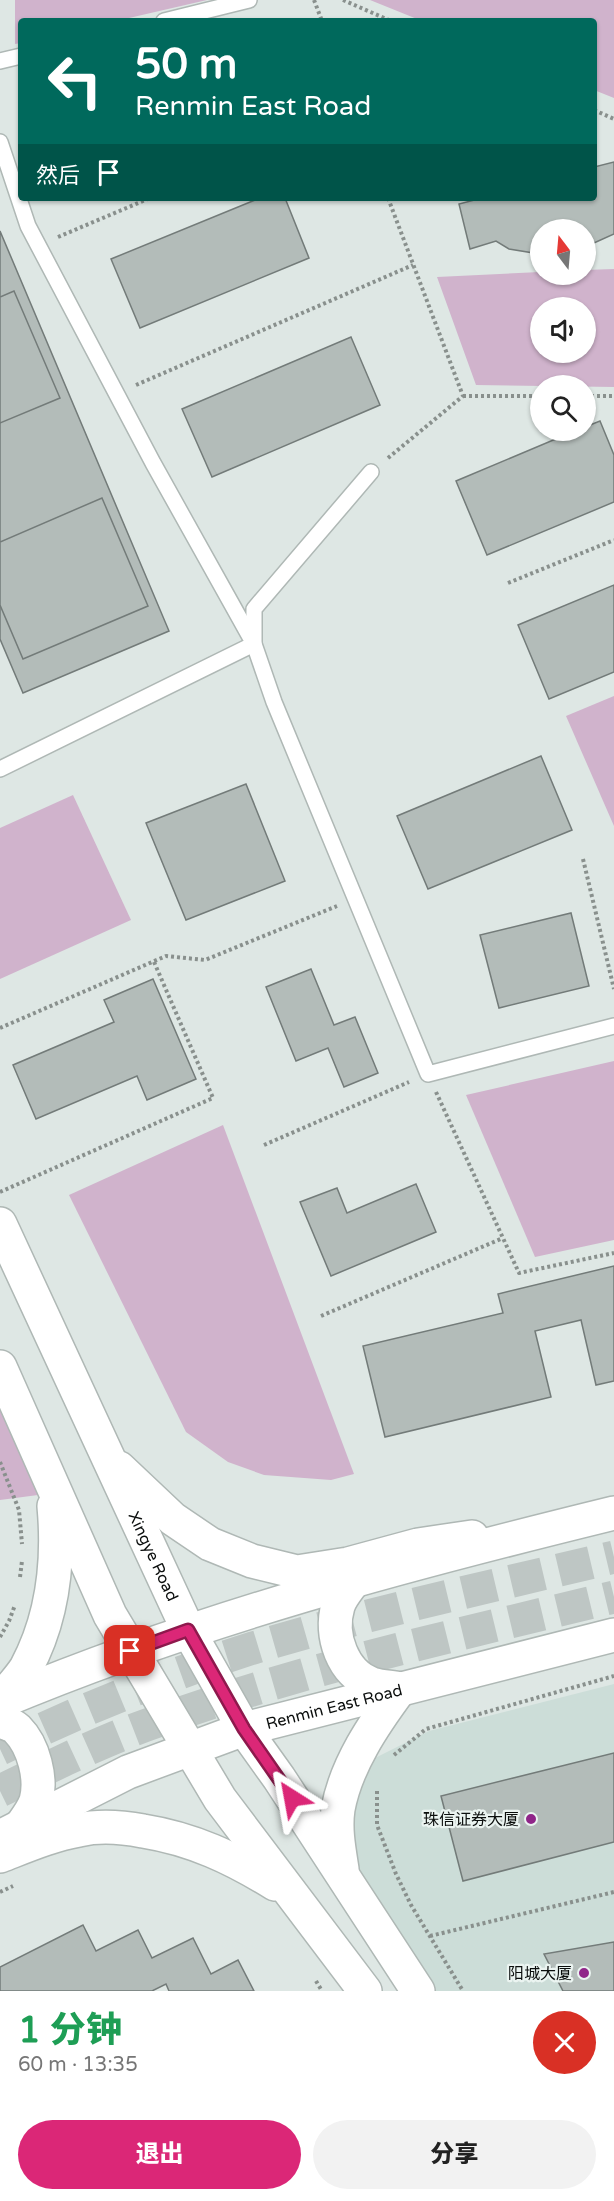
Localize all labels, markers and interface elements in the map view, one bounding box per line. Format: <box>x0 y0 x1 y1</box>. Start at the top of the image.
text: 50 m <box>135 39 237 90</box>
icon: left <box>36 42 114 120</box>
text: Renmin East Road <box>135 90 371 123</box>
icon: arrive <box>92 156 125 189</box>
text: 然后 <box>36 163 80 189</box>
north arrow <box>530 219 596 285</box>
map controls <box>530 219 596 441</box>
button: sound <box>530 297 596 363</box>
button: search <box>530 375 596 441</box>
street label: Xingye Road <box>124 1509 182 1605</box>
pin <box>104 1625 155 1676</box>
icon: arrive <box>113 1634 146 1667</box>
street label: Renmin East Road <box>264 1680 404 1734</box>
position arrow <box>260 1766 324 1830</box>
place label: 珠信证券大厦 <box>423 1810 519 1830</box>
marker: 珠信证券大厦 <box>524 1812 538 1826</box>
place label: 阳城大厦 <box>508 1964 572 1984</box>
marker: 阳城大厦 <box>577 1966 591 1980</box>
text: 1 分钟 <box>18 2009 122 2052</box>
button: close <box>533 2011 596 2074</box>
text: 60 m · 13:35 <box>18 2053 138 2077</box>
button: 退出 <box>18 2120 301 2189</box>
button: 分享 <box>313 2120 596 2189</box>

